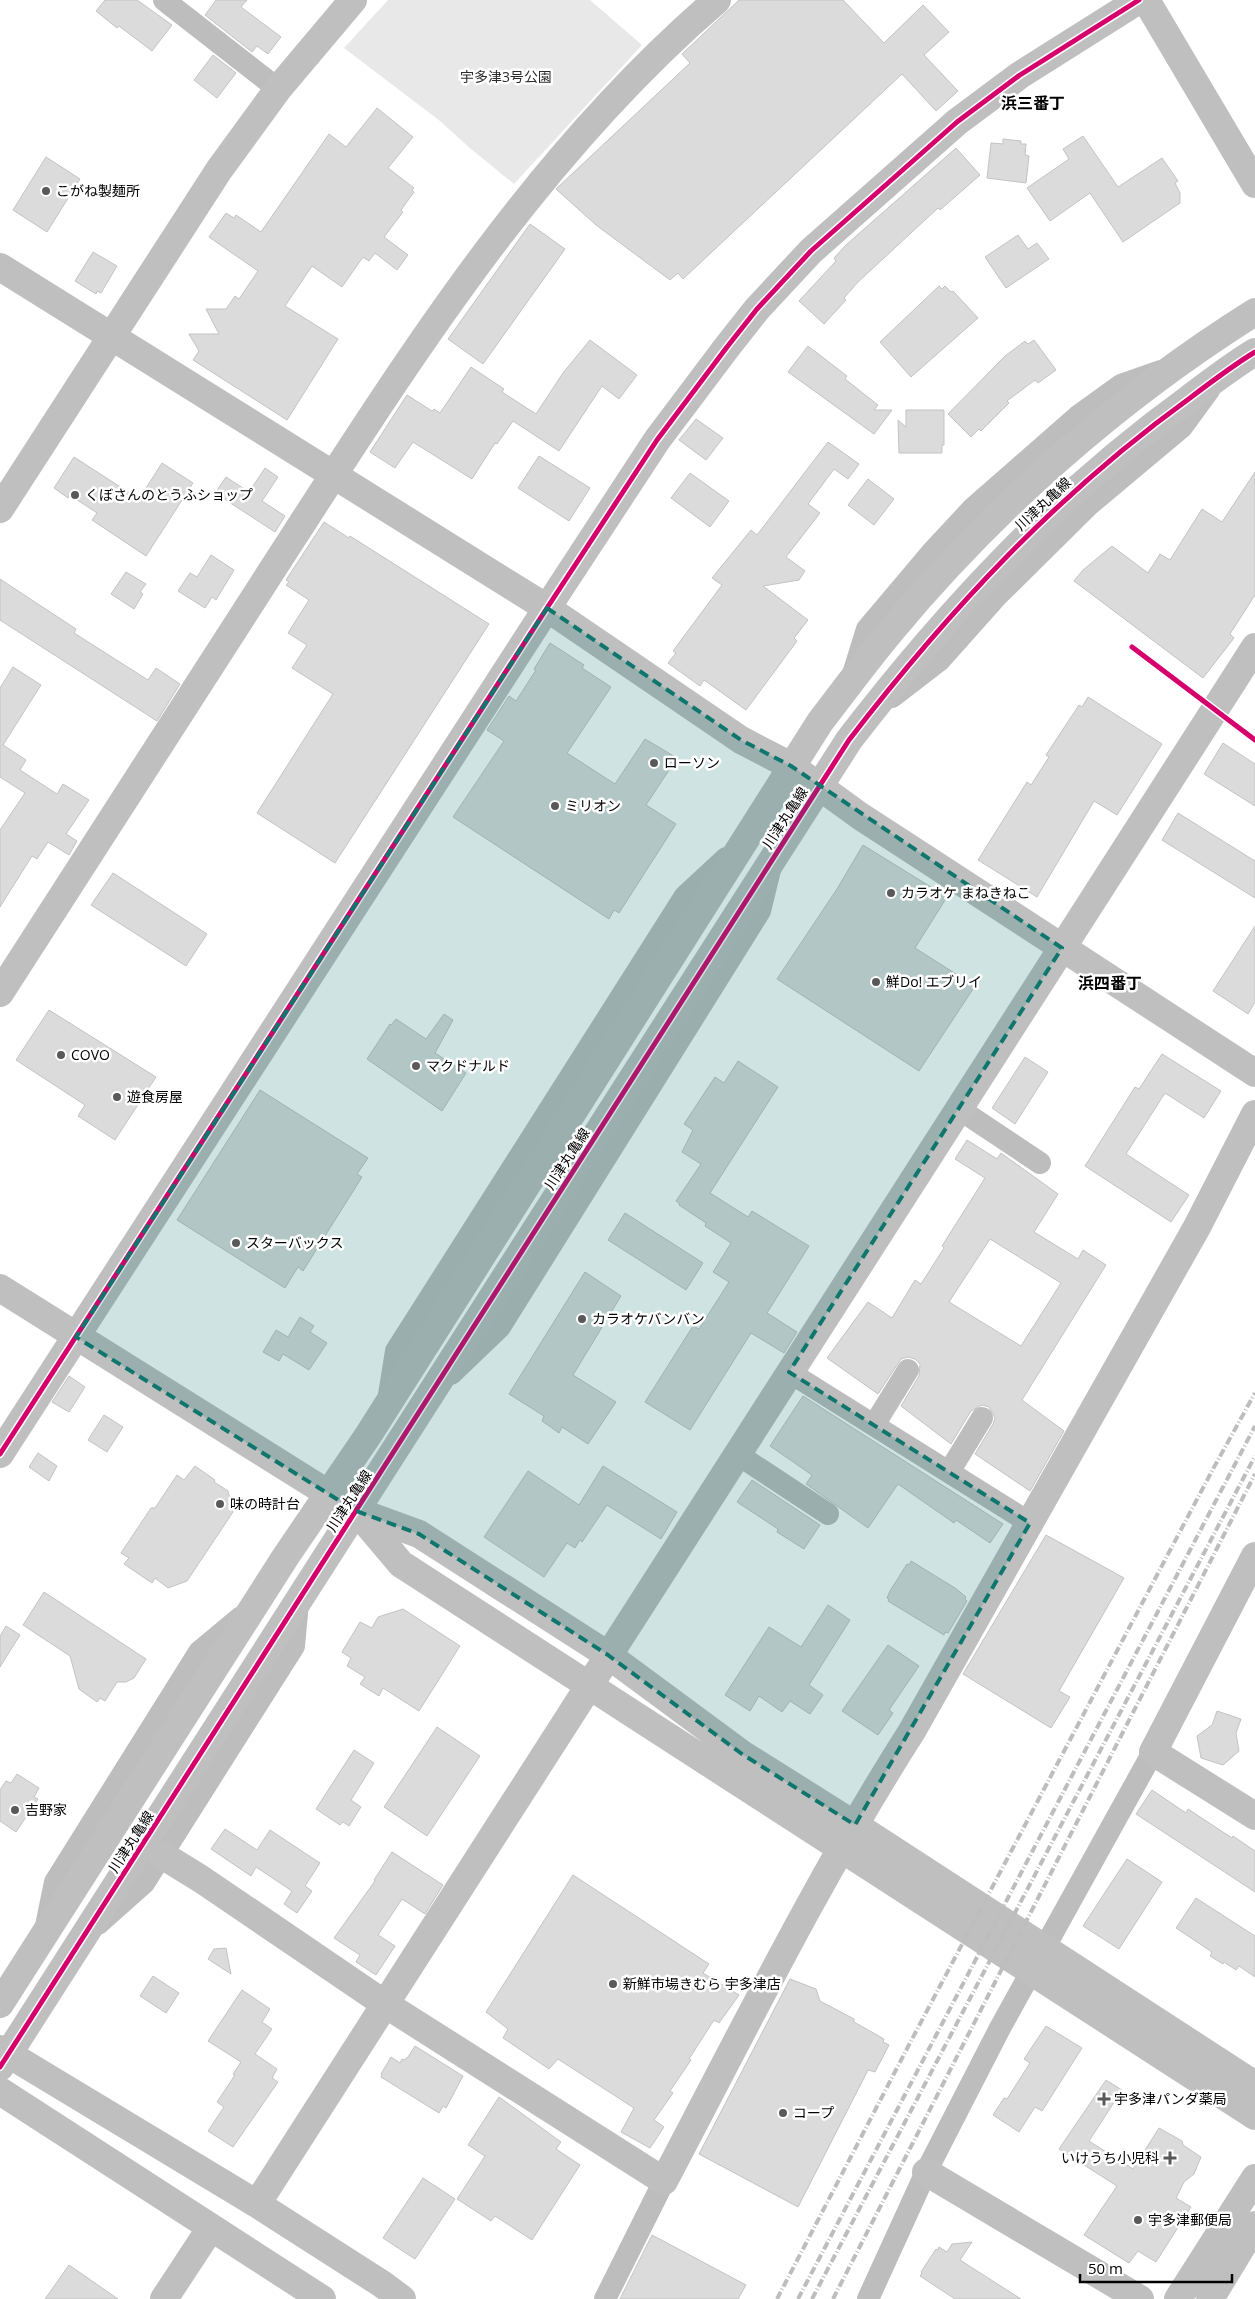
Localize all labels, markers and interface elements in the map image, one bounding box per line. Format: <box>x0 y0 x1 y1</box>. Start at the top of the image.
park label: 宇多津3号公園 <box>460 67 552 86</box>
district label: 浜三番丁 <box>1001 92 1065 114</box>
place label: こがね製麺所 <box>56 181 140 200</box>
marker: こがね製麺所 <box>40 185 52 197</box>
street label: 川津丸亀線 <box>1011 473 1075 534</box>
place label: くぼさんのとうふショップ <box>85 485 253 504</box>
marker: くぼさんのとうふショップ <box>69 489 81 501</box>
place label: ローソン <box>664 753 720 772</box>
marker: ローソン <box>648 757 660 769</box>
street label: 川津丸亀線 <box>758 783 812 852</box>
place label: ミリオン <box>565 796 621 815</box>
marker: ミリオン <box>549 800 561 812</box>
place label: カラオケ まねきねこ <box>901 883 1031 902</box>
marker: カラオケ まねきねこ <box>885 887 897 899</box>
place label: 鮮Do! エブリイ <box>886 972 982 991</box>
district label: 浜四番丁 <box>1078 972 1142 994</box>
marker: 鮮Do! エブリイ <box>870 976 882 988</box>
place label: COVO <box>71 1045 110 1064</box>
marker: COVO <box>55 1049 67 1061</box>
place label: マクドナルド <box>426 1056 510 1075</box>
marker: マクドナルド <box>410 1060 422 1072</box>
place label: 遊食房屋 <box>127 1087 183 1106</box>
marker: 遊食房屋 <box>111 1091 123 1103</box>
street label: 川津丸亀線 <box>540 1124 594 1193</box>
place label: スターバックス <box>246 1233 343 1252</box>
marker: スターバックス <box>230 1237 242 1249</box>
place label: カラオケバンバン <box>592 1309 705 1328</box>
marker: カラオケバンバン <box>576 1313 588 1325</box>
street label: 川津丸亀線 <box>322 1466 376 1535</box>
place label: 味の時計台 <box>230 1494 300 1513</box>
marker: 味の時計台 <box>214 1498 226 1510</box>
place label: 吉野家 <box>25 1800 67 1819</box>
marker: 吉野家 <box>9 1804 21 1816</box>
street label: 川津丸亀線 <box>104 1807 158 1876</box>
place label: 新鮮市場きむら 宇多津店 <box>623 1974 781 1993</box>
marker: 新鮮市場きむら 宇多津店 <box>607 1978 619 1990</box>
place label: 宇多津パンダ薬局 <box>1114 2089 1227 2108</box>
marker: 宇多津パンダ薬局 <box>1098 2093 1110 2105</box>
place label: コープ <box>793 2103 834 2122</box>
marker: コープ <box>777 2107 789 2119</box>
place label: いけうち小児科 <box>1061 2148 1159 2167</box>
marker: いけうち小児科 <box>1163 2151 1177 2165</box>
place label: 宇多津郵便局 <box>1148 2210 1232 2229</box>
marker: 宇多津郵便局 <box>1132 2214 1144 2226</box>
scale bar <box>1080 2252 1232 2284</box>
text: 50 m <box>1088 2258 1123 2278</box>

